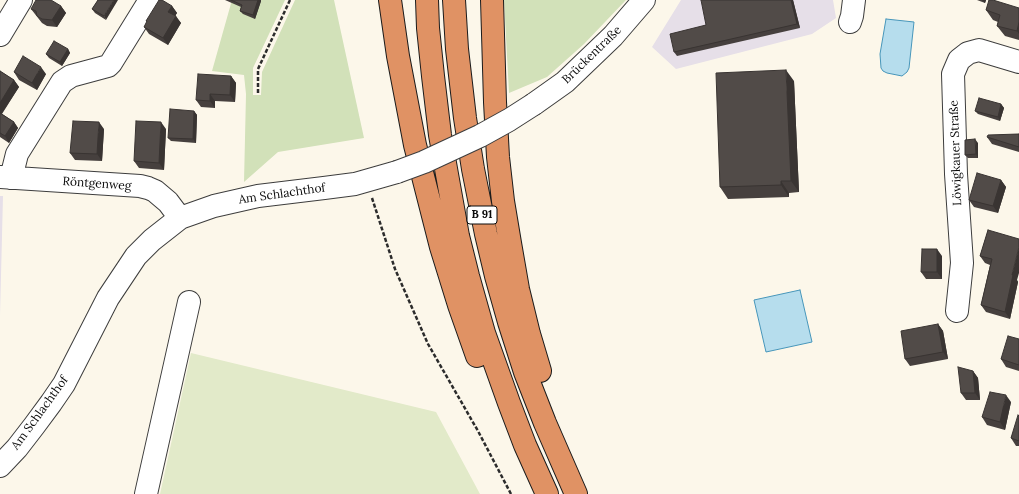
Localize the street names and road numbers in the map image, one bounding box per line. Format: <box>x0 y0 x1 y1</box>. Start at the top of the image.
street label: Brückentraße <box>559 23 625 87</box>
street label: Löwigkauer Straße <box>947 100 965 206</box>
street label: Röntgenweg <box>62 174 132 194</box>
street label: Am Schlachthof <box>238 181 326 207</box>
road number: B 91 <box>467 206 497 224</box>
street label: Am Schlachthof <box>8 373 72 453</box>

